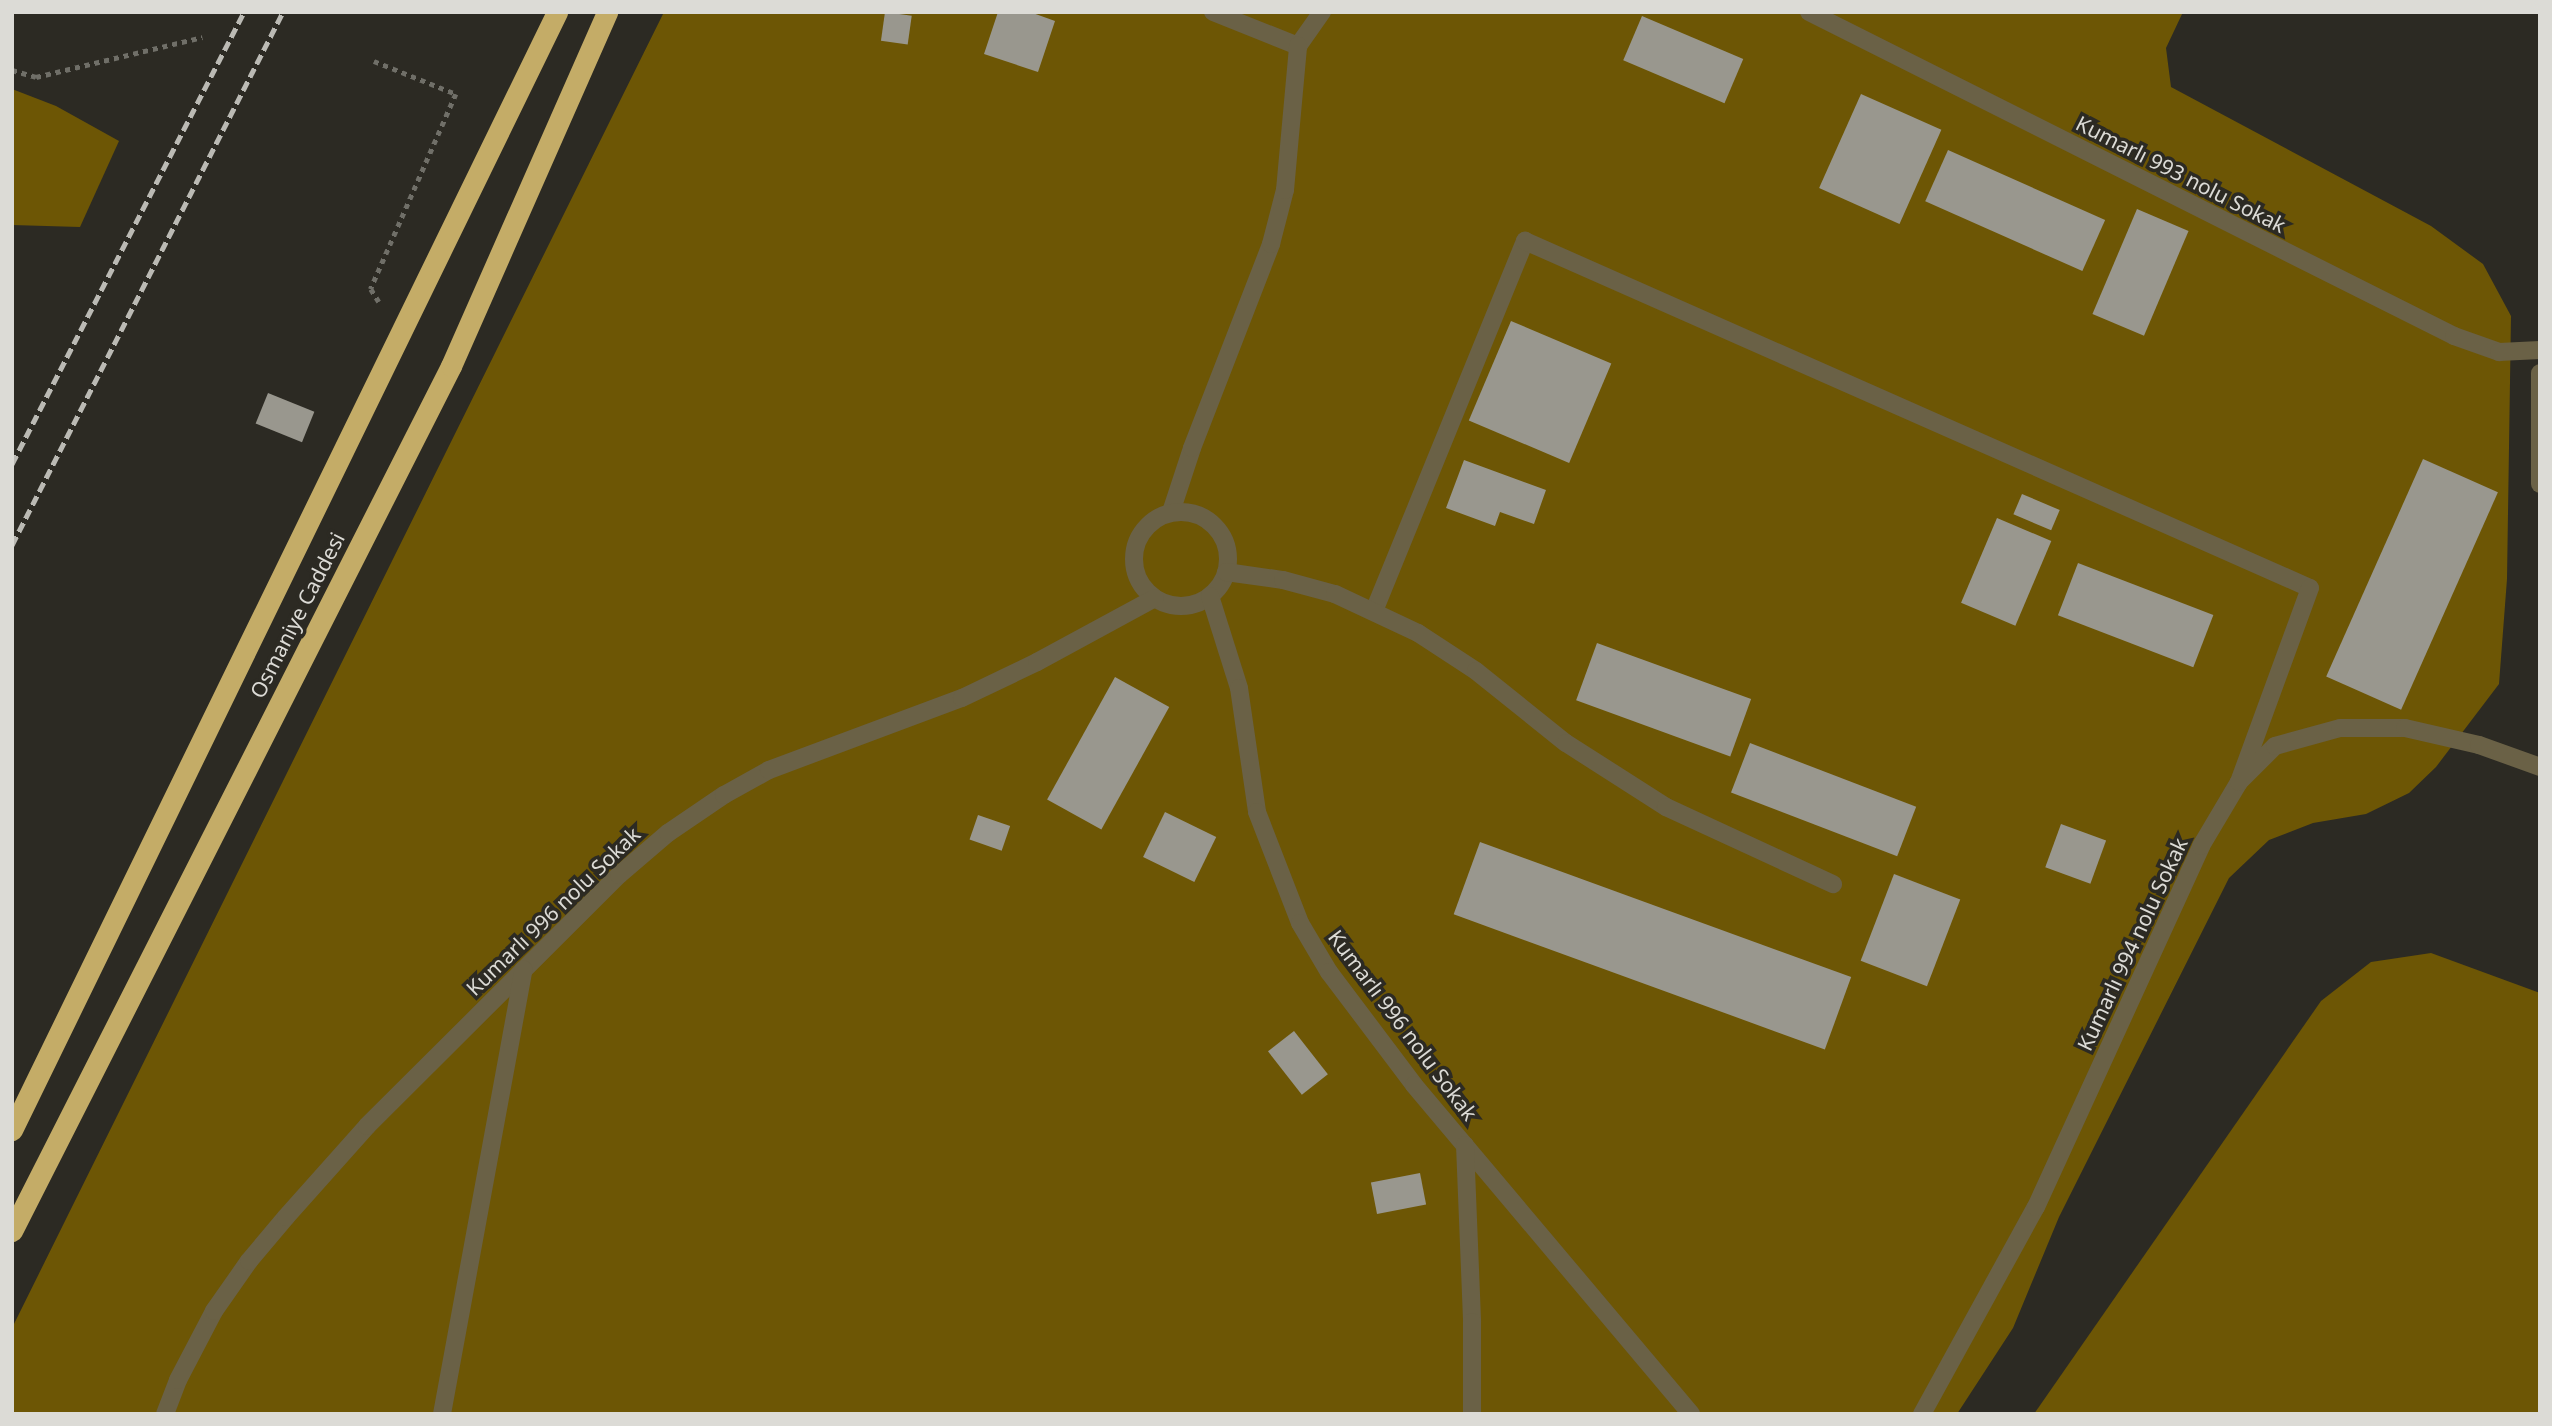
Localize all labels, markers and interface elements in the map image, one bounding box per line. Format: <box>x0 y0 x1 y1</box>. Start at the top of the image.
street label: Kumarlı 993 nolu Sokak <box>2072 110 2290 238</box>
street label: Osmaniye Caddesi <box>244 528 350 702</box>
street label: Kumarlı 996 nolu Sokak <box>461 821 645 1001</box>
street label: Kumarlı 994 nolu Sokak <box>2072 834 2192 1054</box>
street label: Kumarlı 996 nolu Sokak <box>1323 925 1483 1125</box>

